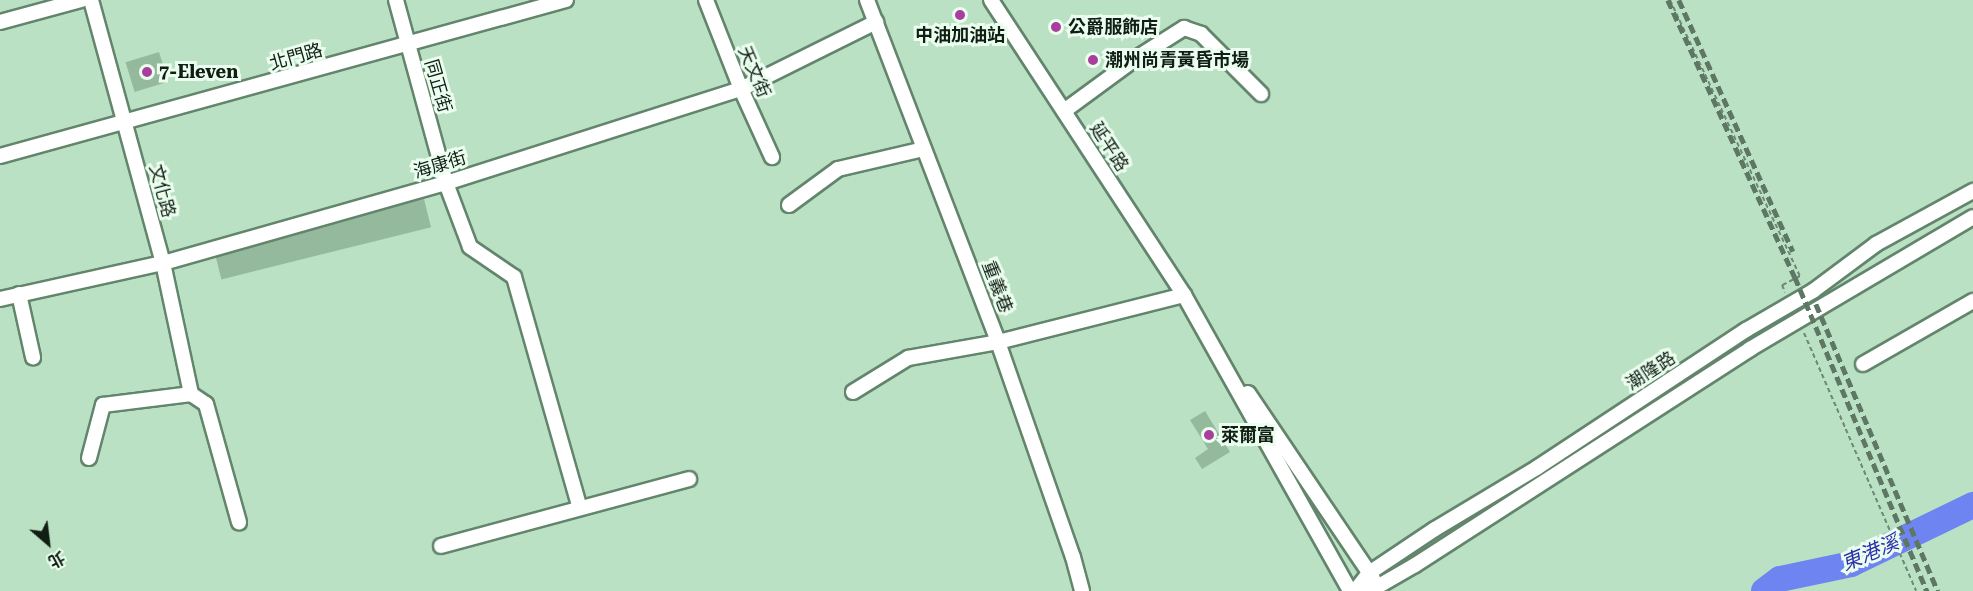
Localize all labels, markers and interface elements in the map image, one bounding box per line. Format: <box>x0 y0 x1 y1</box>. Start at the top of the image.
marker: 中油加油站 <box>953 8 967 22</box>
place label: 公爵服飾店 <box>1068 16 1158 38</box>
marker: 公爵服飾店 <box>1049 20 1063 34</box>
place label: 中油加油站 <box>915 24 1005 46</box>
street label: 北門路 <box>267 39 325 75</box>
street label: 天文街 <box>734 43 774 101</box>
place label: 潮州尚青黃昏市場 <box>1105 49 1249 71</box>
marker: 潮州尚青黃昏市場 <box>1086 53 1100 67</box>
street label: 同正街 <box>420 57 456 115</box>
place label: 7-Eleven <box>159 61 238 83</box>
marker: 7-Eleven <box>140 65 154 79</box>
street label: 延平路 <box>1085 118 1133 176</box>
street label: 海康街 <box>411 147 469 183</box>
street label: 文化路 <box>145 162 179 220</box>
street label: 重義巷 <box>977 258 1017 316</box>
street label: 潮隆路 <box>1622 347 1680 395</box>
place label: 萊爾富 <box>1221 424 1275 446</box>
marker: 萊爾富 <box>1202 428 1216 442</box>
north arrow <box>18 513 78 573</box>
water label: 東港溪 <box>1838 530 1902 576</box>
text: 北 <box>45 547 68 571</box>

